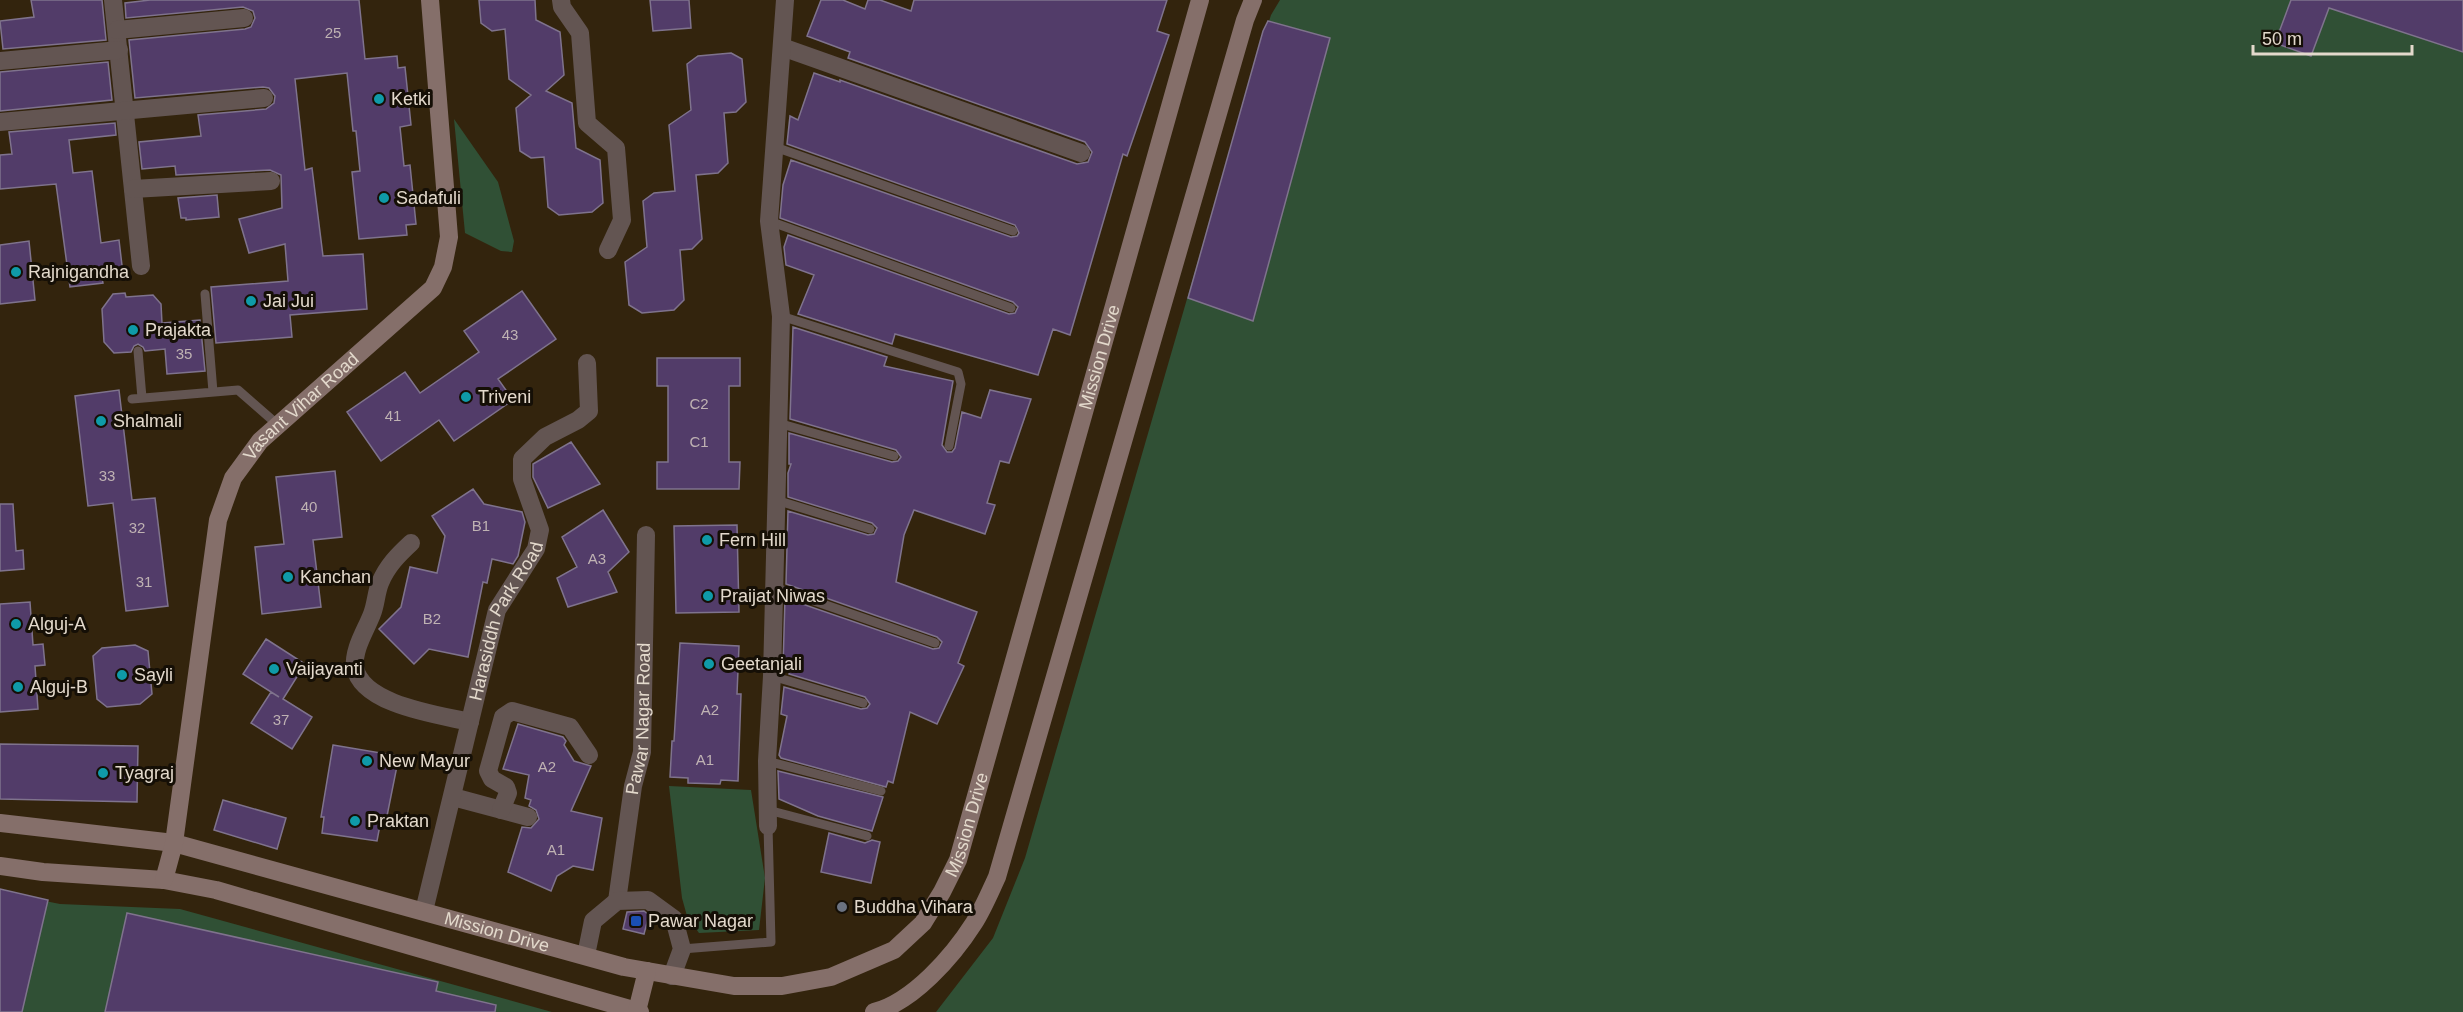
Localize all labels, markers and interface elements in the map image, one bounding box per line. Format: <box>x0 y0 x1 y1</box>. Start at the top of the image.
scale bar <box>2253 18 2412 56</box>
house number: 25 <box>325 24 341 41</box>
text: 50 m <box>2262 29 2302 49</box>
place label: Ketki <box>391 89 431 109</box>
marker: Ketki <box>372 92 386 106</box>
place label: Sadafuli <box>396 188 461 208</box>
marker: Sadafuli <box>377 191 391 205</box>
place label: Rajnigandha <box>28 262 130 282</box>
marker: Rajnigandha <box>9 265 23 279</box>
place label: Jai Jui <box>263 291 314 311</box>
marker: Jai Jui <box>244 294 258 308</box>
street label: Mission Drive <box>1075 302 1124 412</box>
place label: Prajakta <box>145 320 212 340</box>
marker: Prajakta <box>126 323 140 337</box>
house number: 43 <box>502 326 518 343</box>
house number: 35 <box>176 345 192 362</box>
street label: Vasant Vihar Road <box>239 349 363 464</box>
place label: Triveni <box>478 387 531 407</box>
marker: Triveni <box>459 390 473 404</box>
house number: C2 <box>689 395 709 412</box>
house number: 41 <box>385 407 401 424</box>
place label: Shalmali <box>113 411 182 431</box>
marker: Shalmali <box>94 414 108 428</box>
house number: C1 <box>689 433 709 450</box>
house number: 33 <box>99 467 115 484</box>
house number: 40 <box>301 498 317 515</box>
house number: B1 <box>472 517 490 534</box>
house number: 32 <box>129 519 145 536</box>
place label: Fern Hill <box>719 530 786 550</box>
marker: Fern Hill <box>700 533 714 547</box>
street label: Harasiddh Park Road <box>465 540 547 703</box>
house number: A3 <box>588 550 606 567</box>
place label: Kanchan <box>300 567 371 587</box>
marker: Kanchan <box>281 570 295 584</box>
house number: 31 <box>136 573 152 590</box>
place label: Praijat Niwas <box>720 586 825 606</box>
marker: Praijat Niwas <box>701 589 715 603</box>
house number: B2 <box>423 610 441 627</box>
place label: Alguj-A <box>28 614 86 634</box>
marker: Alguj-A <box>9 617 23 631</box>
street label: Pawar Nagar Road <box>622 643 654 796</box>
place label: Geetanjali <box>721 654 802 674</box>
marker: Geetanjali <box>702 657 716 671</box>
place label: Vaijayanti <box>286 659 363 679</box>
marker: Vaijayanti <box>267 662 281 676</box>
place label: Sayli <box>134 665 173 685</box>
marker: Sayli <box>115 668 129 682</box>
place label: Alguj-B <box>30 677 88 697</box>
marker: Alguj-B <box>11 680 25 694</box>
house number: A2 <box>701 701 719 718</box>
house number: 37 <box>273 711 289 728</box>
place label: New Mayur <box>379 751 470 771</box>
house number: A1 <box>696 751 714 768</box>
marker: New Mayur <box>360 754 374 768</box>
house number: A2 <box>538 758 556 775</box>
place label: Tyagraj <box>115 763 174 783</box>
marker: Tyagraj <box>96 766 110 780</box>
street label: Mission Drive <box>941 770 992 880</box>
place label: Praktan <box>367 811 429 831</box>
marker: Praktan <box>348 814 362 828</box>
house number: A1 <box>547 841 565 858</box>
place label: Buddha Vihara <box>854 897 974 917</box>
marker: Buddha Vihara <box>835 900 849 914</box>
street label: Mission Drive <box>442 908 552 956</box>
place label: Pawar Nagar <box>648 911 753 931</box>
marker: Pawar Nagar <box>629 914 643 928</box>

